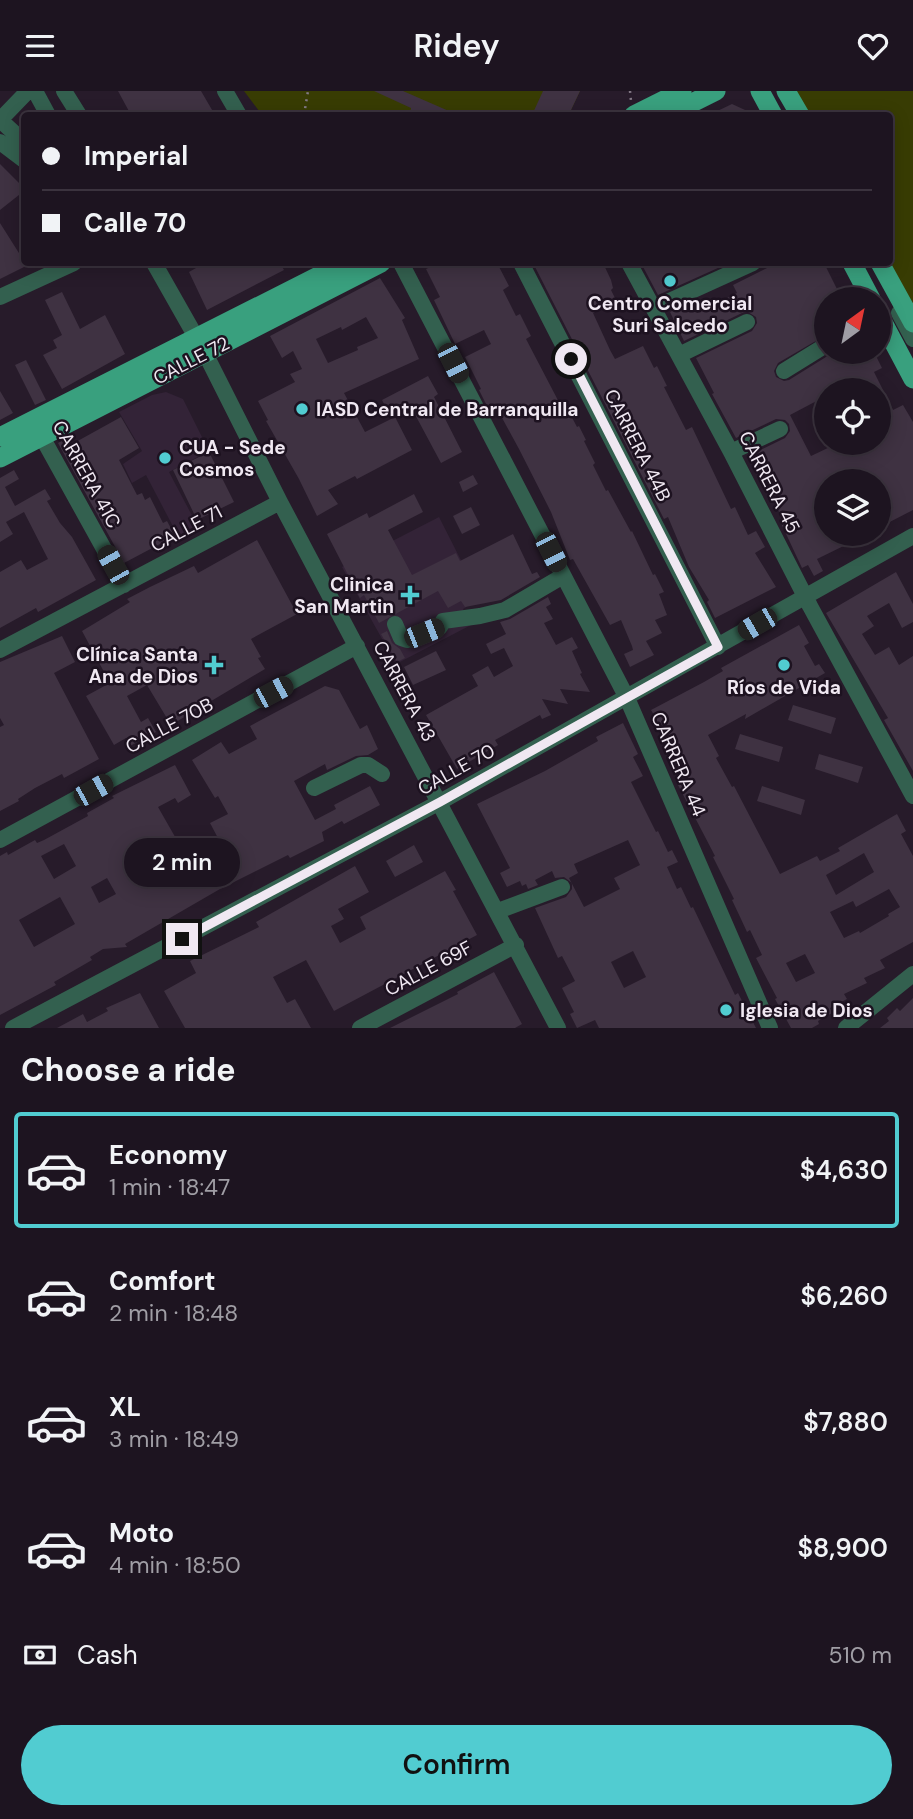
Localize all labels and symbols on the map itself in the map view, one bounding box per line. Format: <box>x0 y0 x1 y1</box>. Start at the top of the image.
marker: Centro Comercial Suri Salcedo <box>662 273 678 289</box>
north arrow <box>814 287 891 364</box>
place label: Centro Comercial Suri Salcedo <box>588 291 752 338</box>
street label: CALLE 72 <box>149 331 234 390</box>
car <box>435 340 472 386</box>
route start <box>555 343 587 375</box>
street label: CARRERA 44B <box>599 385 677 506</box>
place label: IASD Central de Barranquilla <box>316 397 579 422</box>
marker: IASD Central de Barranquilla <box>294 401 310 417</box>
street label: CARRERA 41C <box>47 416 126 532</box>
street label: CARRERA 45 <box>733 427 806 537</box>
place label: CUA - Sede Cosmos <box>179 435 286 482</box>
marker: CUA - Sede Cosmos <box>157 450 173 466</box>
street label: CALLE 71 <box>146 499 226 558</box>
car <box>533 529 570 575</box>
car <box>94 542 133 588</box>
place label: Clinica San Martin <box>294 572 394 619</box>
marker: Clinica San Martin <box>400 585 420 605</box>
car <box>734 604 781 644</box>
car <box>401 615 448 651</box>
street label: CARRERA 43 <box>367 636 442 746</box>
place label: Clínica Santa Ana de Dios <box>76 642 198 689</box>
marker: Clínica Santa Ana de Dios <box>204 655 224 675</box>
marker: Ríos de Vida <box>776 657 792 673</box>
car <box>250 673 297 711</box>
place label: Ríos de Vida <box>727 675 841 700</box>
street label: CALLE 70B <box>121 692 218 759</box>
street label: CARRERA 44 <box>645 708 712 820</box>
street label: CALLE 70 <box>413 738 499 801</box>
car <box>70 771 117 809</box>
callout: 2 min <box>124 837 240 887</box>
route end <box>166 923 198 955</box>
street label: CALLE 69F <box>380 935 476 1002</box>
place label: Iglesia de Dios <box>740 998 873 1023</box>
marker: Iglesia de Dios <box>718 1002 734 1018</box>

